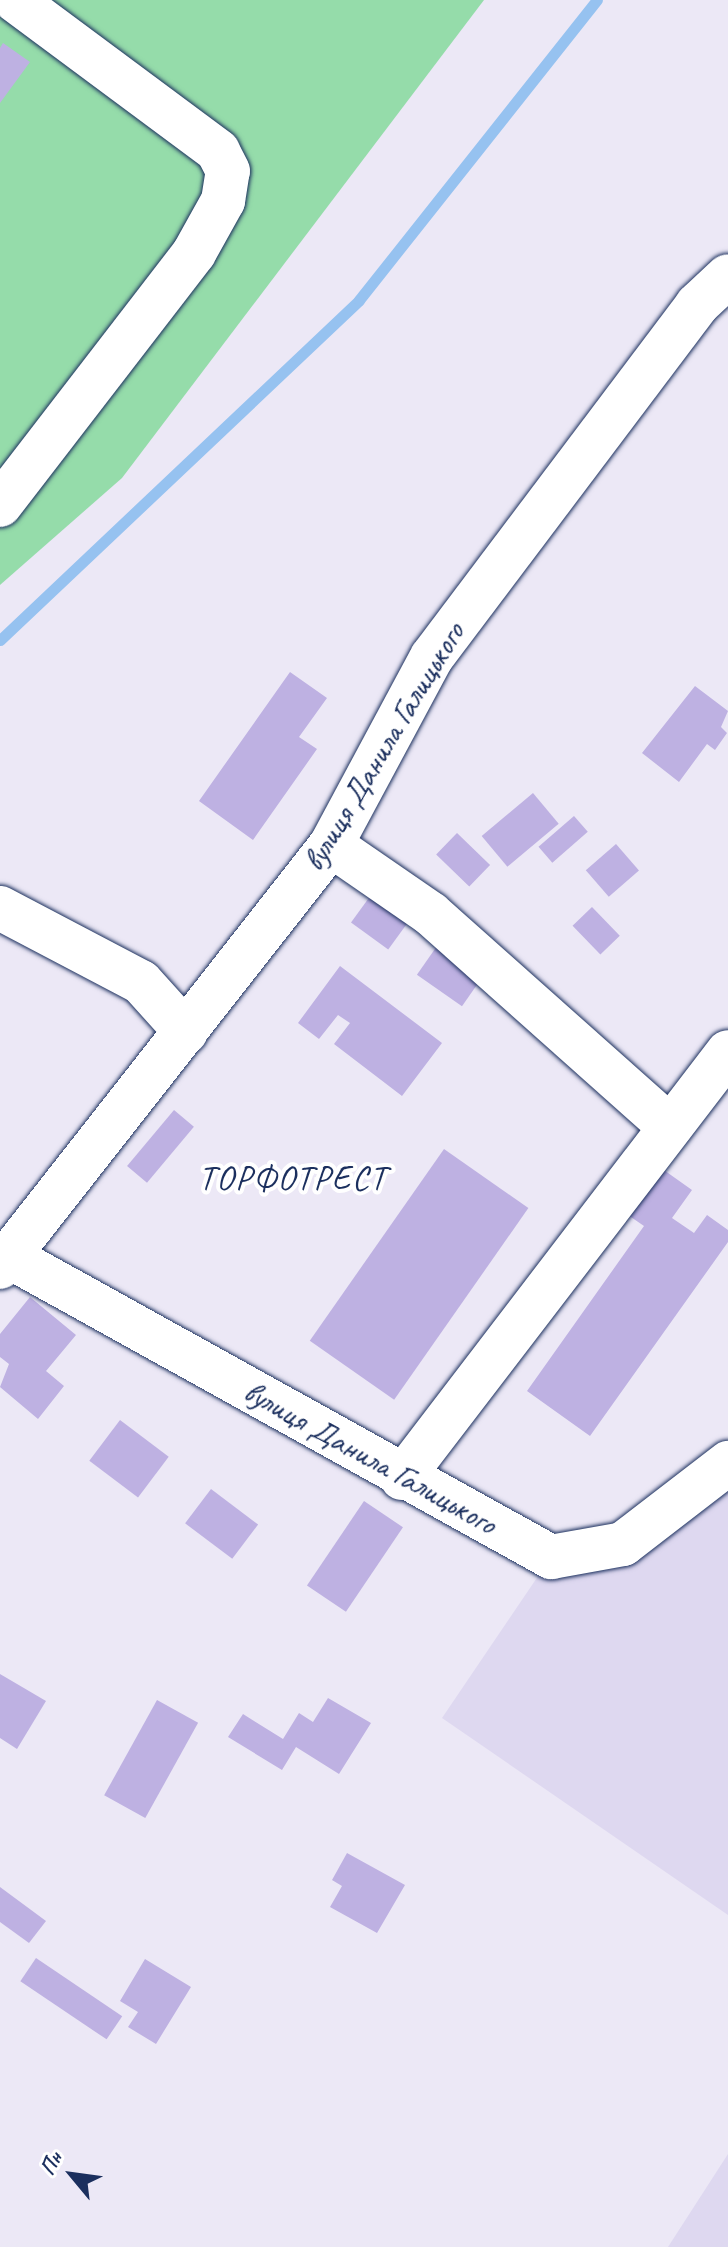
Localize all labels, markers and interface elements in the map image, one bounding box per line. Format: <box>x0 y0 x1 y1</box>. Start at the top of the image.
street label: вулиця Данила Галицького <box>294 615 474 879</box>
district label: ТОРФОТРЕСТ <box>196 1158 390 1198</box>
street label: вулиця Данила Галицького <box>236 1372 504 1544</box>
north arrow <box>32 2135 112 2215</box>
text: Пн <box>33 2147 69 2180</box>

